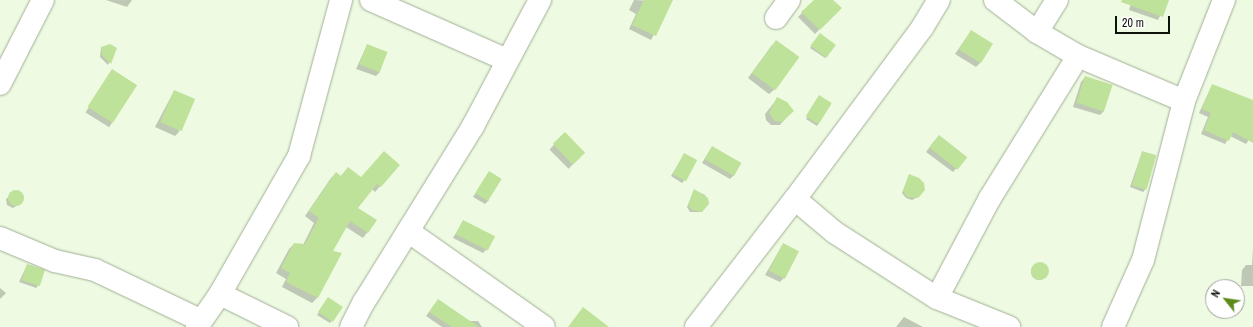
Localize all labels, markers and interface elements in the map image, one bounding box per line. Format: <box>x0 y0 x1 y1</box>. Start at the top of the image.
scale bar <box>1117 8 1172 34</box>
text: 20 m <box>1122 15 1144 31</box>
north arrow <box>1205 279 1245 319</box>
text: N <box>1208 287 1223 300</box>

